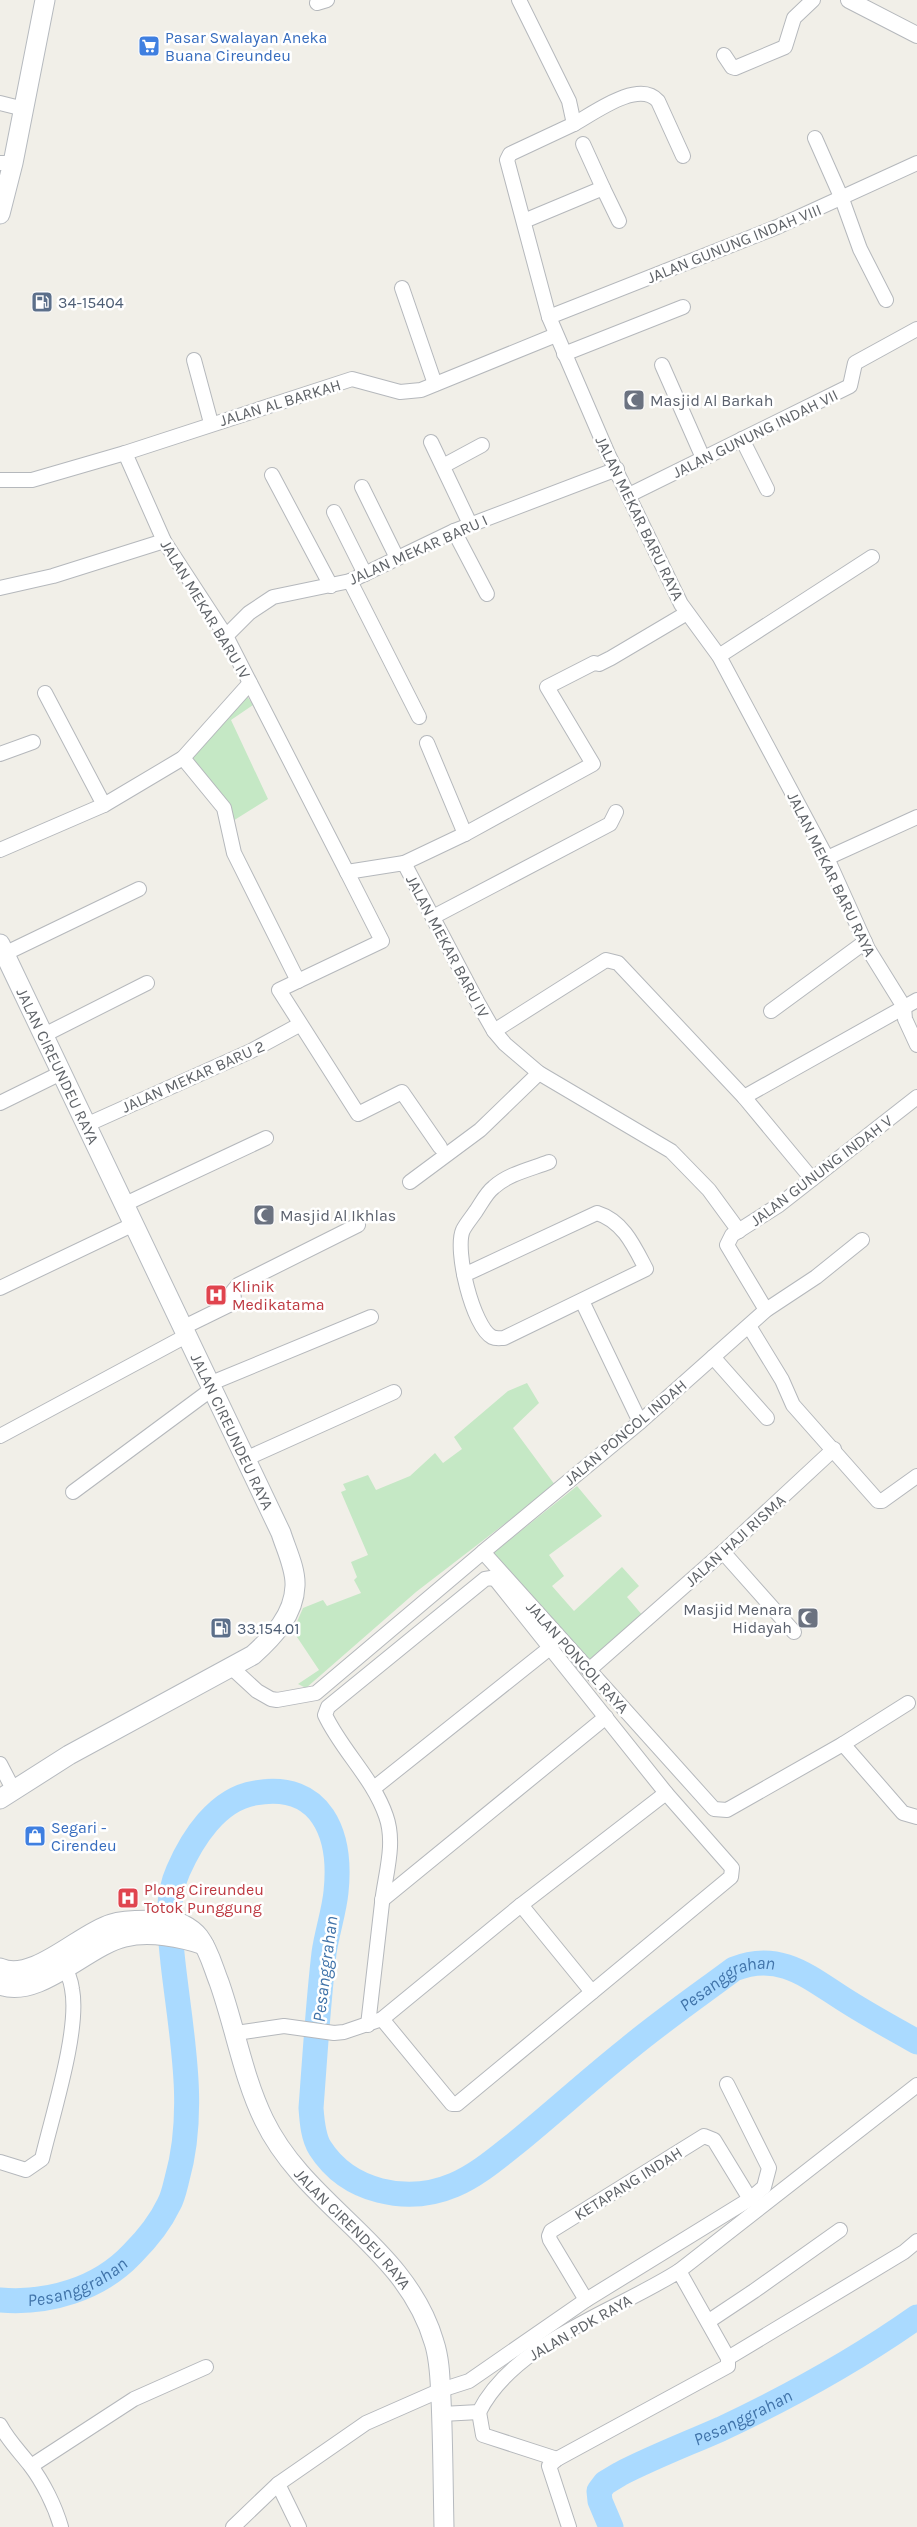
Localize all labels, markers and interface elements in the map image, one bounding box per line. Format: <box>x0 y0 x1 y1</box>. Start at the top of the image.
place label: Pasar Swalayan Aneka Buana Cireundeu <box>165 28 327 65</box>
supermarket icon: Pasar Swalayan Aneka Buana Cireundeu <box>137 34 161 58</box>
street label: JALAN GUNUNG INDAH VIII <box>644 200 824 287</box>
fuel station icon: 34-15404 <box>30 290 54 314</box>
place label: 34-15404 <box>58 293 124 312</box>
street label: JALAN AL BARKAH <box>217 375 343 430</box>
street label: JALAN GUNUNG INDAH VII <box>669 385 841 482</box>
mosque icon: Masjid Al Barkah <box>622 388 646 412</box>
place label: Masjid Al Barkah <box>650 391 773 410</box>
street label: JALAN MEKAR BARU RAYA <box>591 433 688 604</box>
street label: JALAN MEKAR BARU I <box>346 510 490 589</box>
street label: JALAN MEKAR BARU IV <box>157 536 255 682</box>
street label: JALAN MEKAR BARU RAYA <box>783 789 880 960</box>
street label: JALAN MEKAR BARU IV <box>402 872 493 1021</box>
street label: JALAN CIREUNDEU RAYA <box>12 985 103 1147</box>
street label: JALAN MEKAR BARU 2 <box>119 1036 268 1117</box>
street label: JALAN GUNUNG INDAH V <box>747 1111 896 1230</box>
mosque icon: Masjid Al Ikhlas <box>252 1203 276 1227</box>
place label: Masjid Al Ikhlas <box>280 1206 396 1225</box>
place label: Klinik Medikatama <box>232 1277 324 1314</box>
hospital icon: Klinik Medikatama <box>204 1283 228 1307</box>
street label: JALAN CIREUNDEU RAYA <box>187 1350 277 1513</box>
street label: JALAN PONCOL INDAH <box>560 1375 691 1489</box>
street label: JALAN HAJI RISMA <box>681 1490 789 1590</box>
street label: JALAN PONCOL RAYA <box>522 1597 633 1717</box>
place label: Masjid Menara Hidayah <box>683 1600 792 1637</box>
mosque icon: Masjid Menara Hidayah <box>796 1606 820 1630</box>
fuel station icon: 33.154.01 <box>209 1616 233 1640</box>
place label: 33.154.01 <box>237 1619 300 1638</box>
place label: Segari - Cirendeu <box>51 1818 117 1855</box>
shop icon: Segari - Cirendeu <box>23 1824 47 1848</box>
place label: Plong Cireundeu Totok Punggung <box>144 1880 264 1917</box>
hospital icon: Plong Cireundeu Totok Punggung <box>116 1886 140 1910</box>
water label: Pesanggrahan <box>308 1915 342 2023</box>
water label: Pesanggrahan <box>675 1952 776 2016</box>
street label: KETAPANG INDAH <box>571 2143 686 2224</box>
street label: JALAN CIRENDEU RAYA <box>290 2165 415 2293</box>
water label: Pesanggrahan <box>27 2253 132 2311</box>
street label: JALAN PDK RAYA <box>526 2290 635 2365</box>
water label: Pesanggrahan <box>690 2384 796 2451</box>

